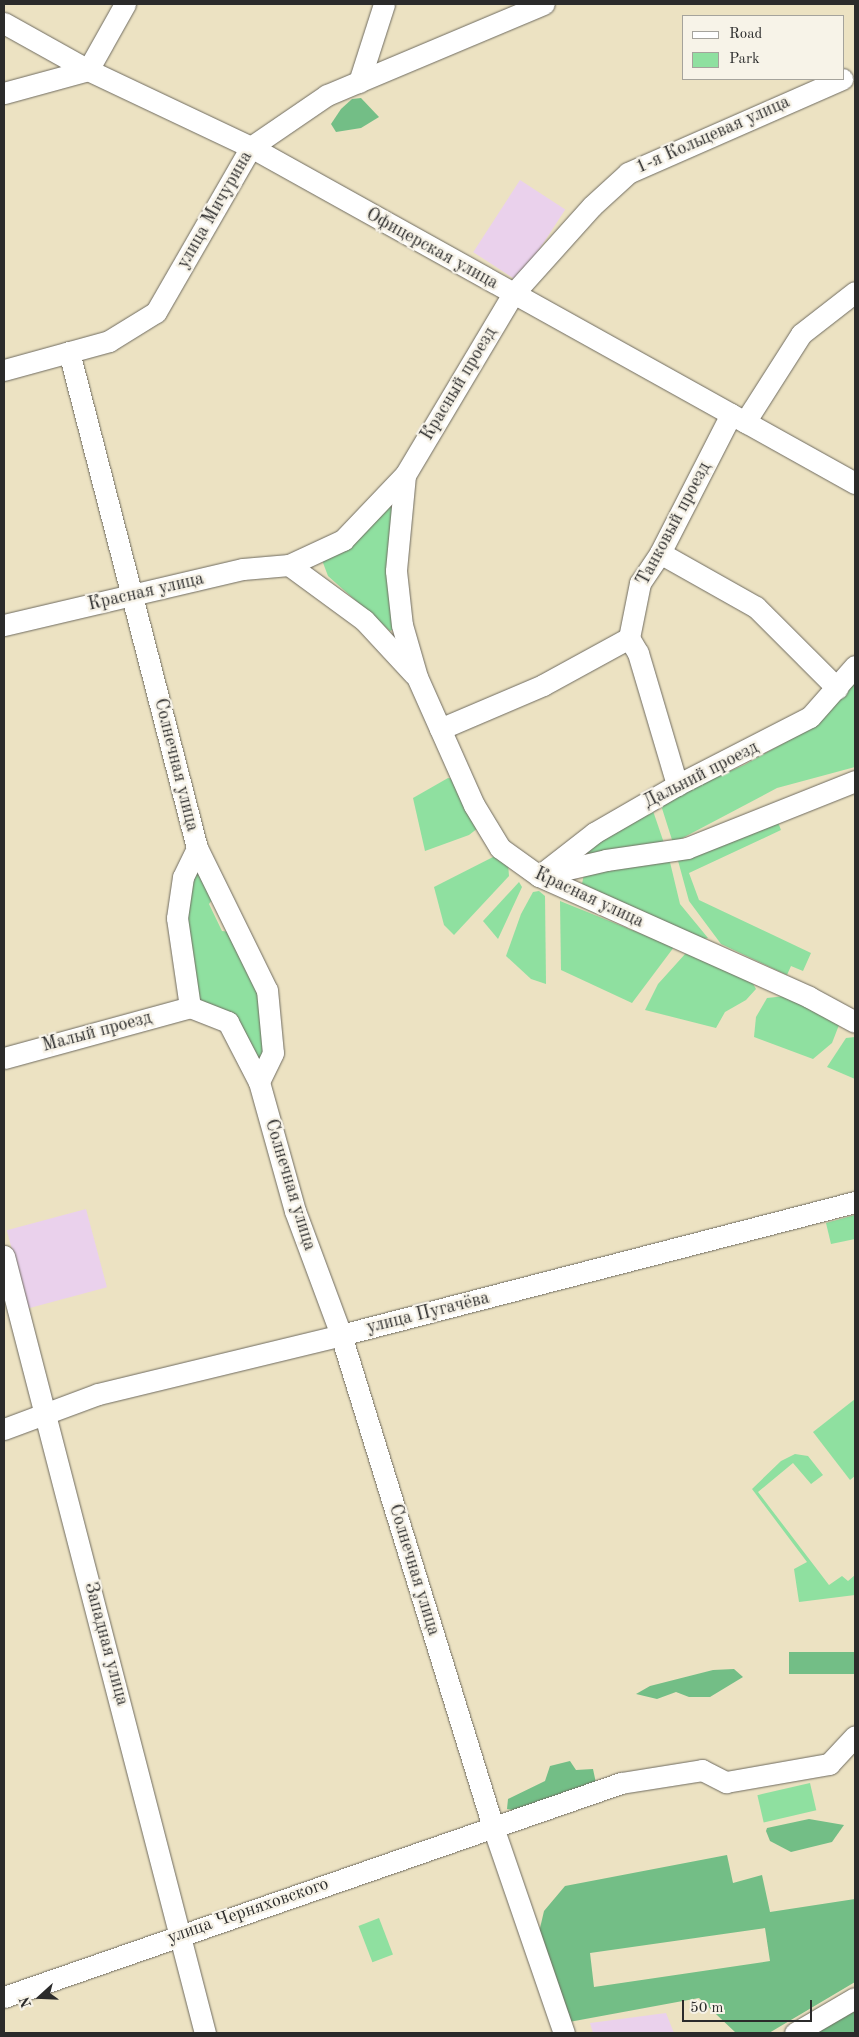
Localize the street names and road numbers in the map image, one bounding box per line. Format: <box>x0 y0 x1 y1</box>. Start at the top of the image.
street label: 1-я Кольцевая улица <box>633 91 793 179</box>
street label: улица Мичурина <box>173 147 257 273</box>
street label: Офицерская улица <box>362 204 502 294</box>
street label: Красный проезд <box>417 323 501 445</box>
street label: Танковый проезд <box>632 458 716 590</box>
street label: Красная улица <box>86 568 206 616</box>
street label: Солнечная улица <box>149 696 203 834</box>
street label: Дальний проезд <box>640 737 762 813</box>
street label: Красная улица <box>531 863 647 933</box>
street label: Малый проезд <box>40 1007 154 1057</box>
street label: Солнечная улица <box>260 1117 320 1253</box>
street label: улица Пугачёва <box>364 1287 492 1339</box>
street label: Солнечная улица <box>384 1502 444 1638</box>
street label: Западная улица <box>79 1580 133 1708</box>
street label: улица Черняховского <box>164 1873 332 1949</box>

